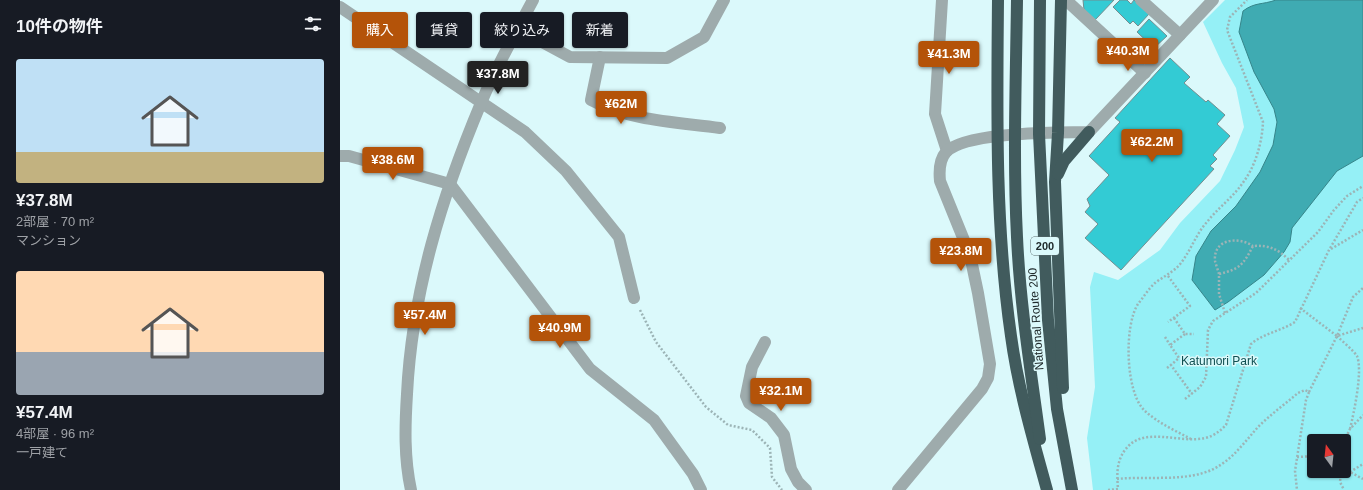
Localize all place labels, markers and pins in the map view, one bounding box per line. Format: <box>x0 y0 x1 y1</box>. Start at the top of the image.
pin: ¥40.3M <box>1095 38 1161 72</box>
pin: ¥41.3M <box>916 41 982 75</box>
pin: ¥37.8M <box>465 61 531 95</box>
pin: ¥62M <box>597 91 645 125</box>
pin: ¥62.2M <box>1119 129 1185 163</box>
pin: ¥38.6M <box>360 147 426 181</box>
pin: ¥23.8M <box>928 238 994 272</box>
pin: ¥57.4M <box>392 302 458 336</box>
pin: ¥40.9M <box>527 315 593 349</box>
pin: ¥32.1M <box>748 378 814 412</box>

